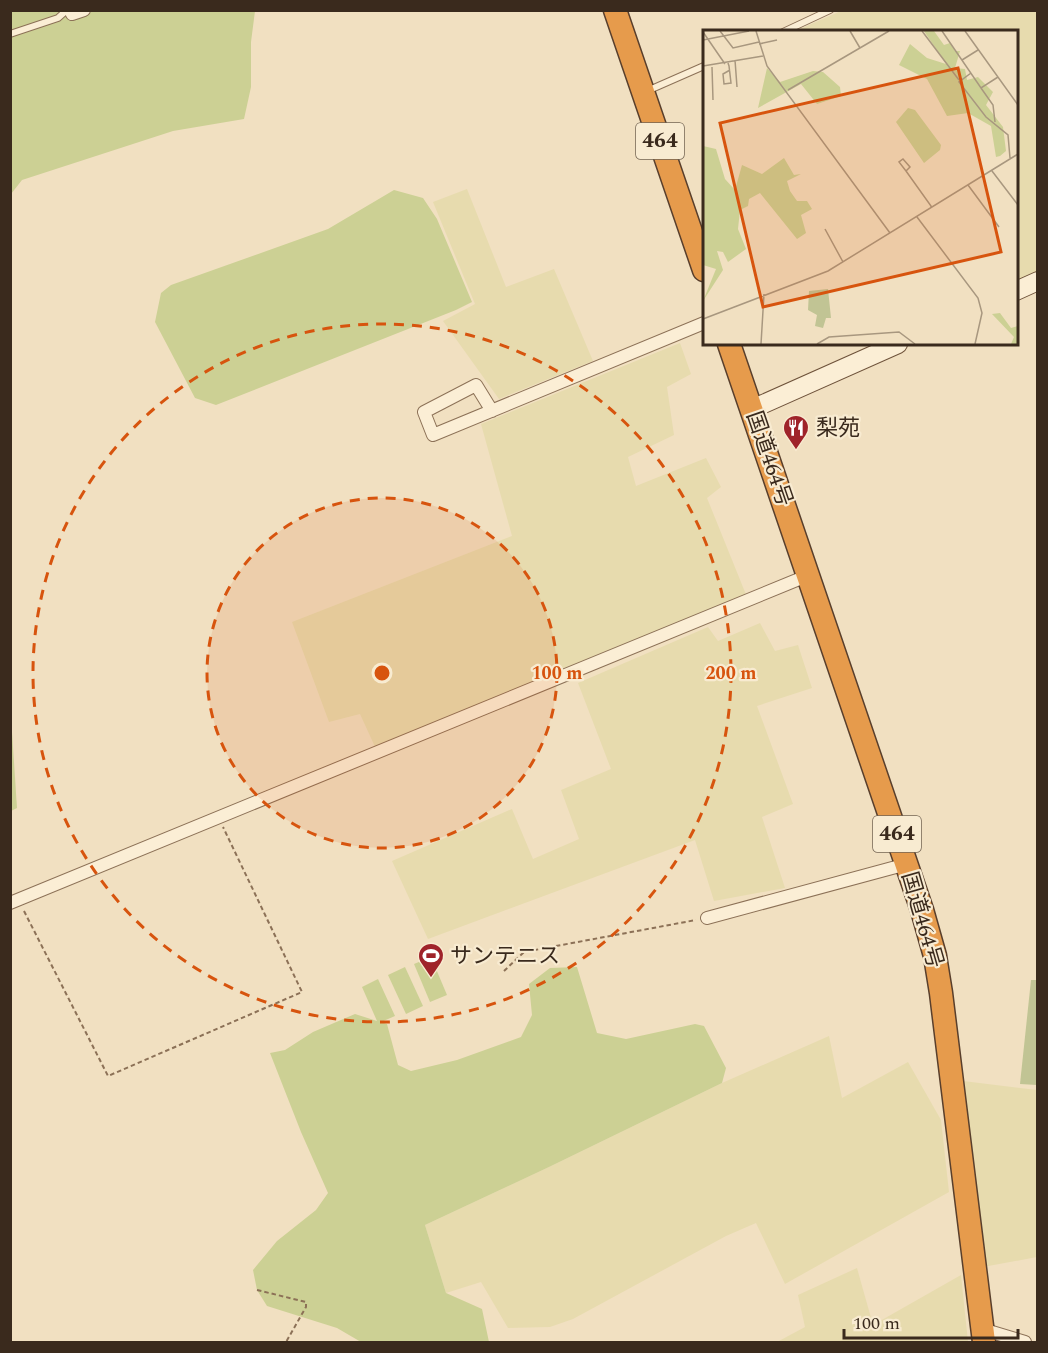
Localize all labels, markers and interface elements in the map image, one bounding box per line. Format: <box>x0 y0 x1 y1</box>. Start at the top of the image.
inset map <box>703 30 1018 345</box>
road number: 464 <box>636 123 684 159</box>
street label: 国道464号 <box>737 407 801 511</box>
place label: 梨苑 <box>816 412 860 445</box>
restaurant icon: 梨苑 <box>781 413 811 451</box>
text: 100 m <box>531 660 583 687</box>
text: 200 m <box>705 660 757 687</box>
centre of rings <box>372 663 392 683</box>
road number: 464 <box>873 816 921 852</box>
street label: 国道464号 <box>892 868 952 972</box>
place label: サンテニス <box>450 940 560 973</box>
sports icon: サンテニス <box>416 941 446 979</box>
scale bar <box>844 1302 1018 1340</box>
text: 100 m <box>853 1310 900 1337</box>

